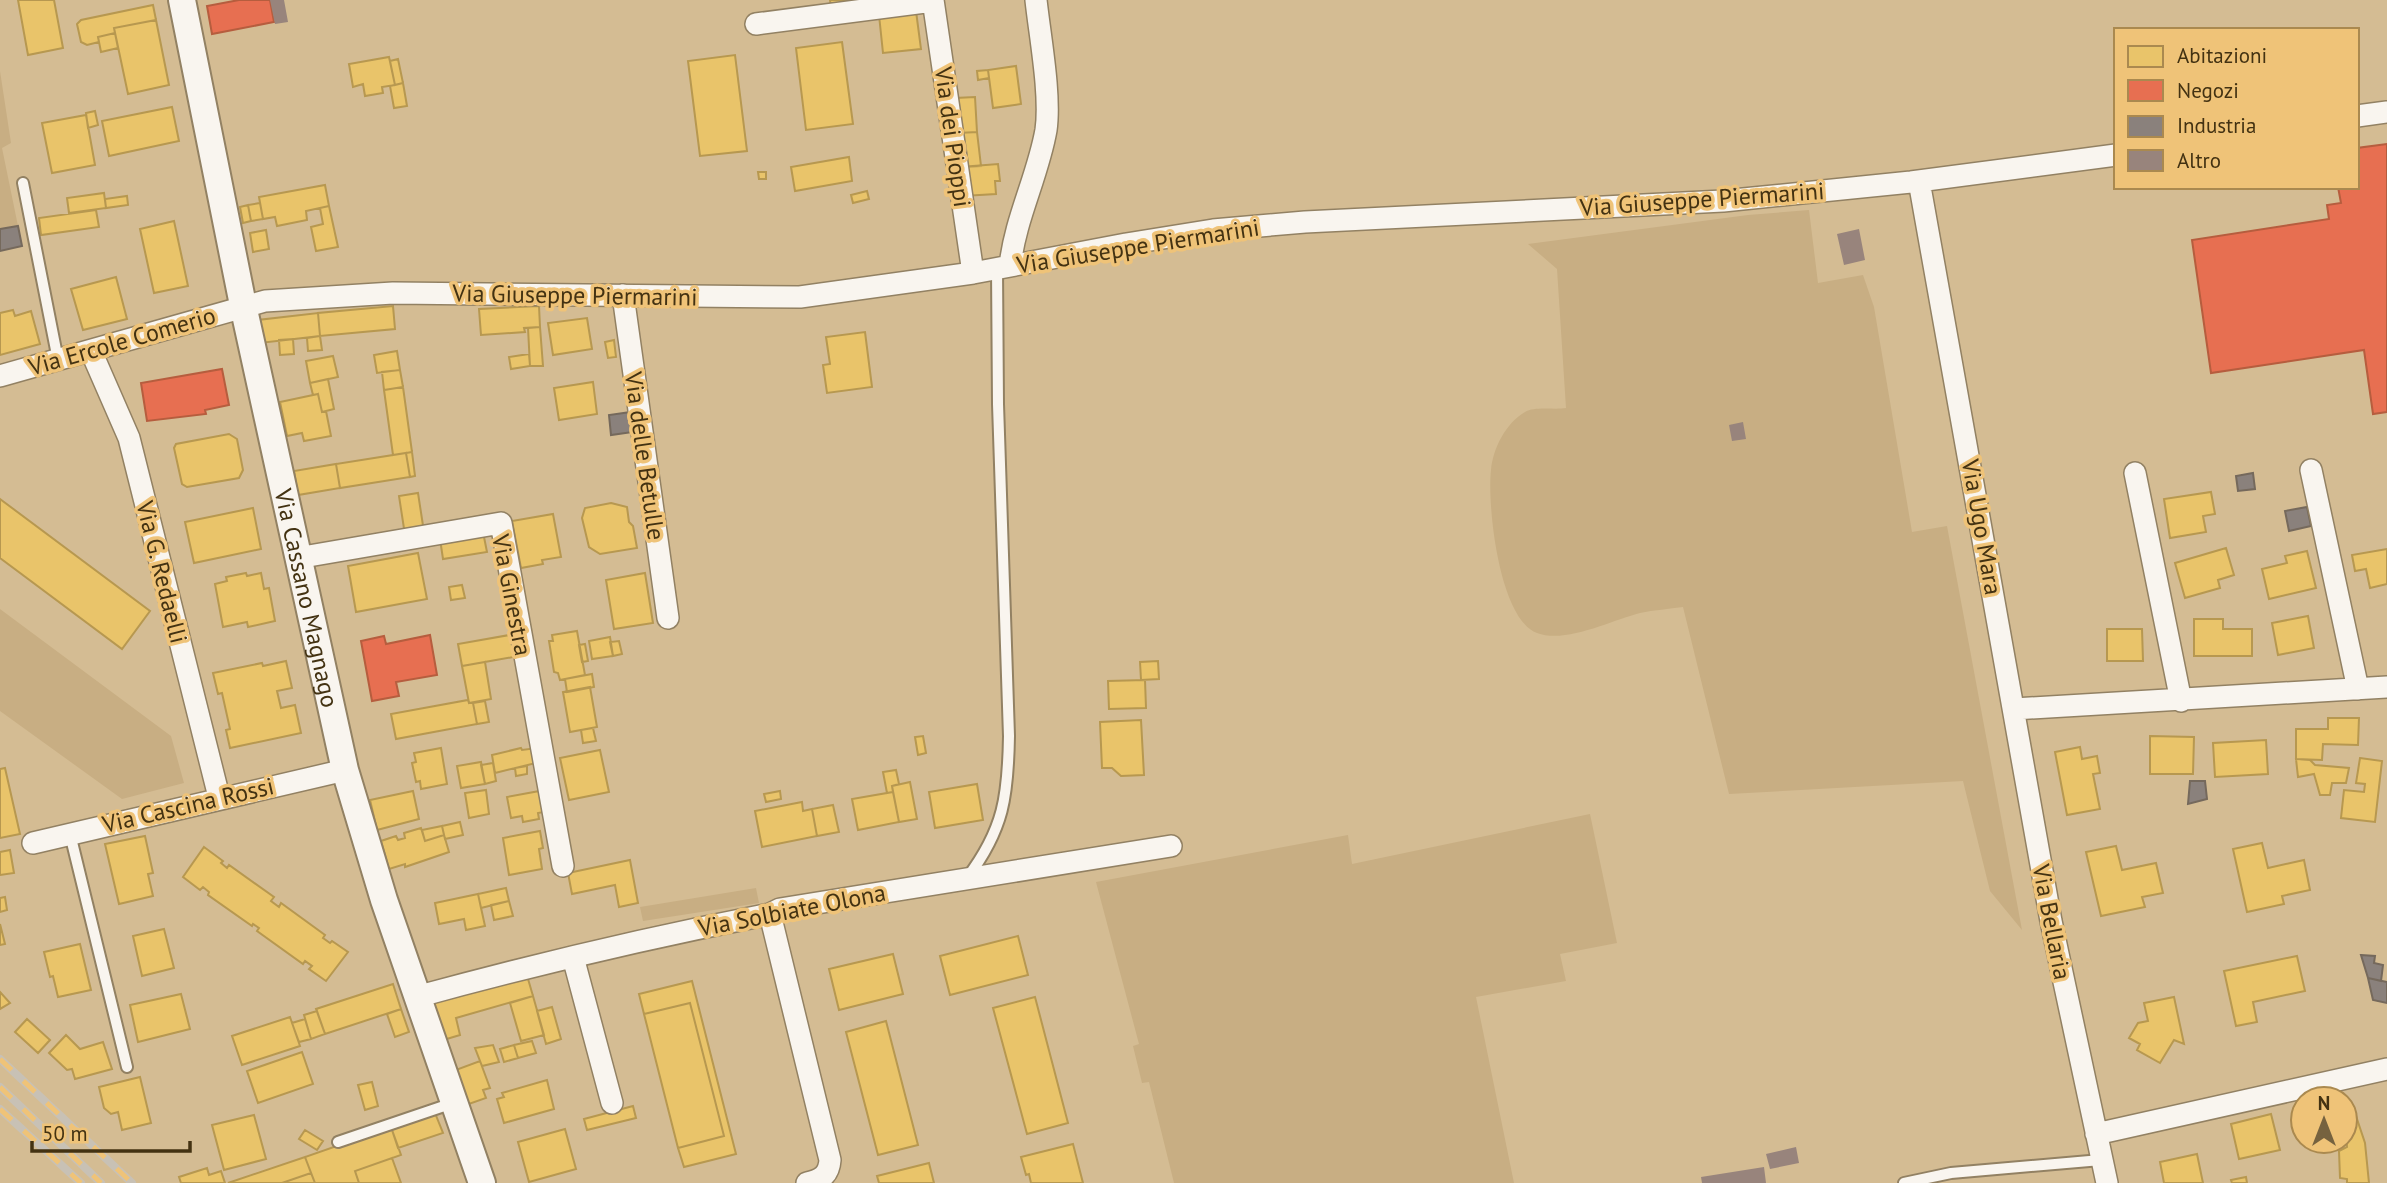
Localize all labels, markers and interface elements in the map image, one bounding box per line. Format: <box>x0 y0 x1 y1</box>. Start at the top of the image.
legend <box>2114 28 2359 189</box>
text: Abitazioni <box>2177 42 2267 69</box>
street label: Via dei Pioppi <box>928 64 978 209</box>
text: Negozi <box>2177 77 2239 104</box>
text: Industria <box>2177 112 2256 139</box>
text: Altro <box>2177 147 2221 174</box>
street label: Via Giuseppe Piermarini <box>1578 175 1825 223</box>
street label: Via Giuseppe Piermarini <box>1014 212 1261 281</box>
street label: Via Giuseppe Piermarini <box>451 277 698 313</box>
street label: Via Ercole Comerio <box>24 299 219 383</box>
street label: Via delle Betulle <box>618 369 672 542</box>
street label: Via Ugo Mara <box>1955 456 2009 597</box>
street label: Via Cassano Magnago <box>268 485 346 710</box>
street label: Via G. Redaelli <box>129 497 195 646</box>
street label: Via Ginestra <box>485 531 539 658</box>
street label: Via Cascina Rossi <box>98 770 277 840</box>
street label: Via Bellaria <box>2025 861 2078 982</box>
street label: Via Solbiate Olona <box>695 877 888 944</box>
north arrow <box>2289 1085 2359 1155</box>
text: N <box>2318 1091 2330 1115</box>
scale bar <box>32 1110 189 1154</box>
text: 50 m <box>42 1120 88 1147</box>

